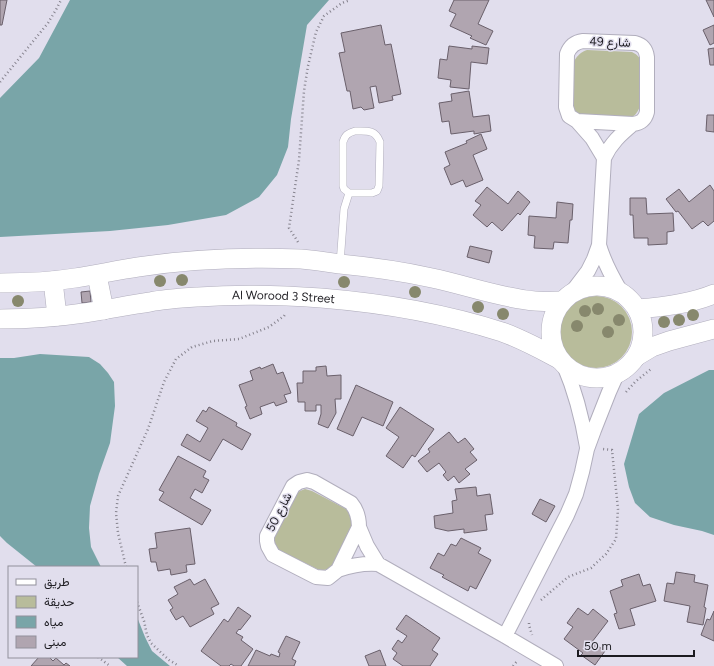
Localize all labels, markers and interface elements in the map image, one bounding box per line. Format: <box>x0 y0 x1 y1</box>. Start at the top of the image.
street label: شارع 49 <box>589 34 631 52</box>
street label: Al Worood 3 Street <box>232 288 336 306</box>
street label: شارع 50 <box>263 490 296 535</box>
legend <box>8 566 138 658</box>
text: طريق <box>44 575 70 590</box>
text: حديقة <box>44 595 74 609</box>
text: مياه <box>44 615 63 629</box>
scale bar <box>578 632 694 658</box>
text: مبنى <box>44 635 66 650</box>
text: 50 m <box>584 639 612 653</box>

